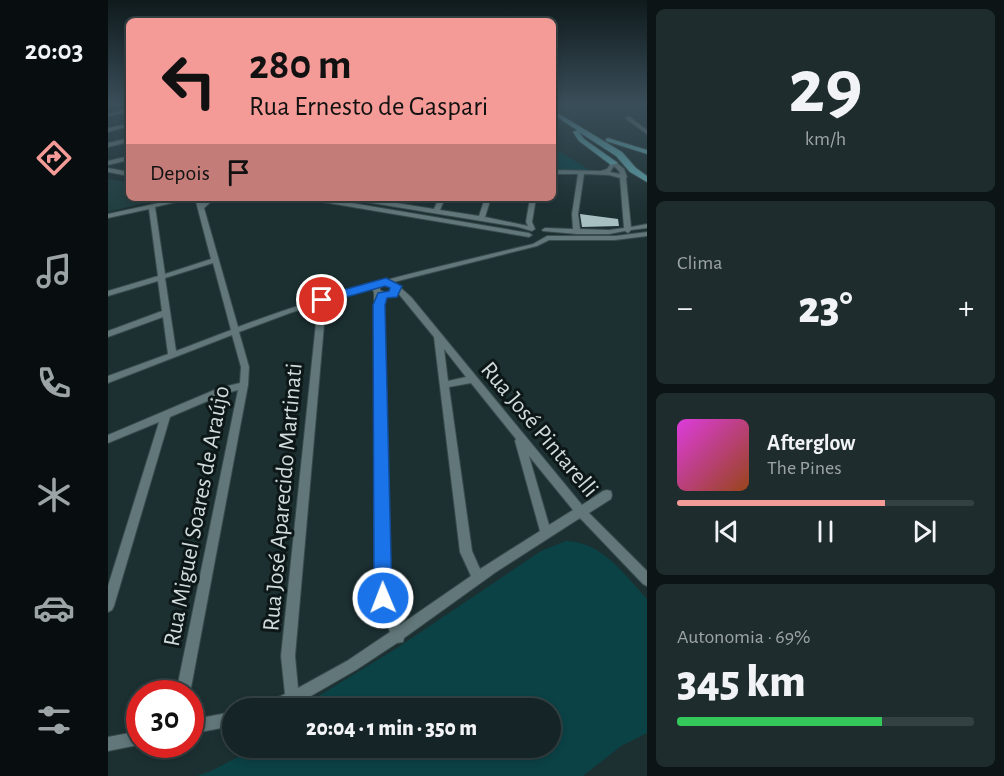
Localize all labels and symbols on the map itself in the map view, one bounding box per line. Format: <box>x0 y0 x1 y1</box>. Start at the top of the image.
pin <box>296 274 347 325</box>
street label: Rua José Pintarelli <box>476 357 603 502</box>
street label: Rua José Aparecido Martinati <box>259 362 307 632</box>
street label: Rua Miguel Soares de Araújo <box>160 384 234 649</box>
position arrow <box>351 566 415 630</box>
speed limit sign: 30 <box>126 680 204 758</box>

